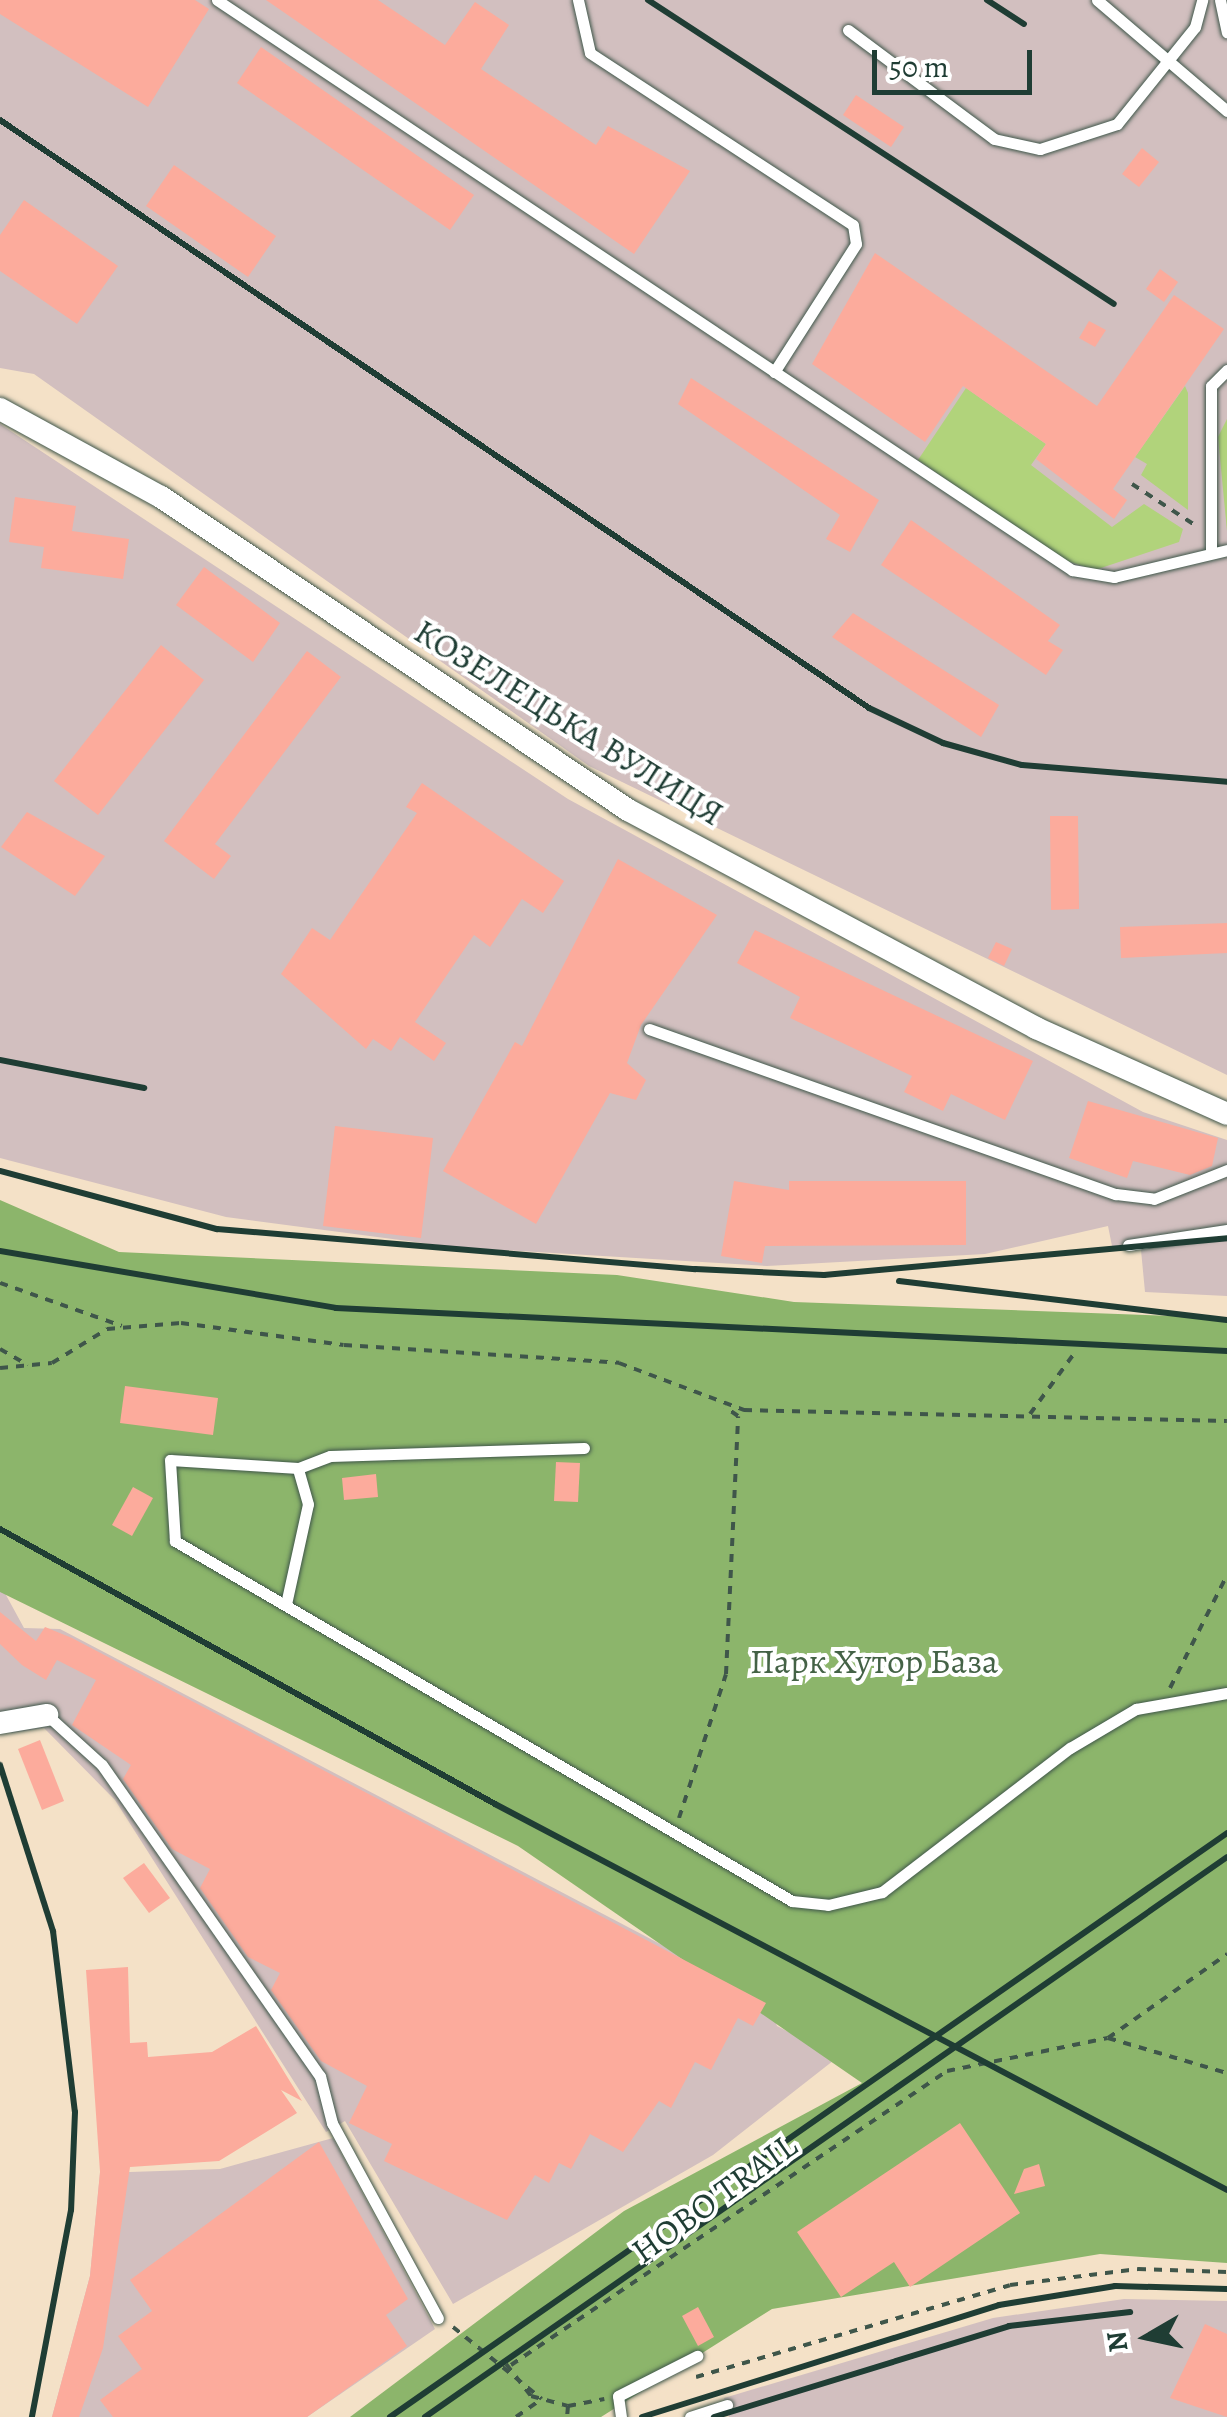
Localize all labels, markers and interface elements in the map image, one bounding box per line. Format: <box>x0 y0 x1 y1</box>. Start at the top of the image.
scale bar <box>877 30 1037 92</box>
text: 50 m <box>889 47 949 87</box>
street label: КОЗЕЛЕЦЬКА ВУЛИЦЯ <box>407 610 731 834</box>
park label: Парк Хутор База <box>750 1640 998 1682</box>
street label: HOBO TRAIL <box>623 2124 805 2272</box>
north arrow <box>1097 2287 1197 2387</box>
text: N <box>1097 2329 1138 2355</box>

